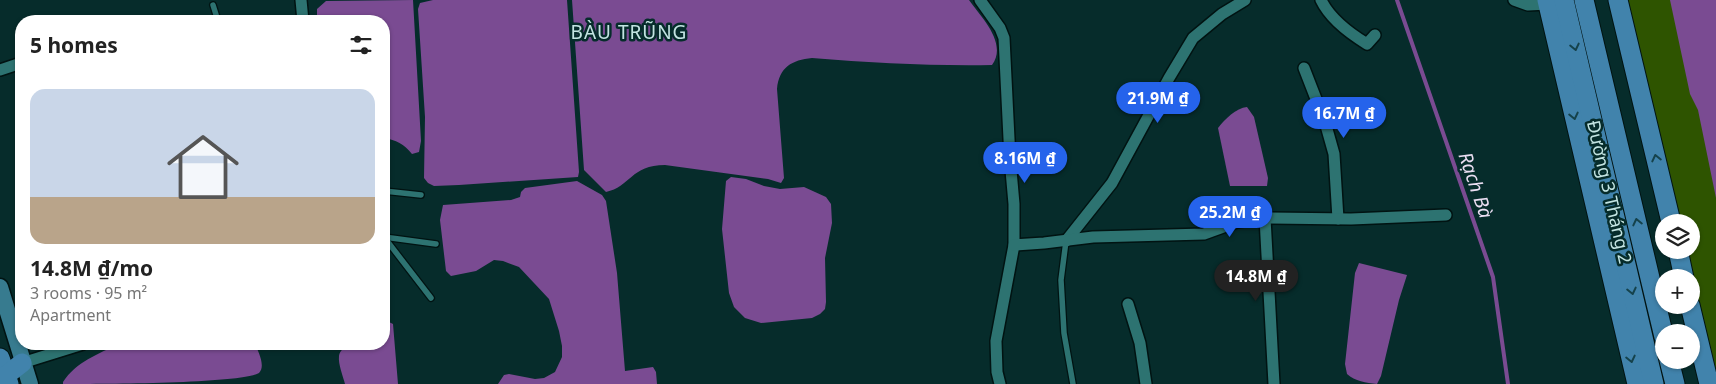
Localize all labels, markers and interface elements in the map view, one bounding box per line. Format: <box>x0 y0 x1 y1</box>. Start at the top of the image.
district label: BÀU TRŨNG <box>571 19 687 45</box>
text: 5 homes <box>30 31 118 59</box>
icon: filters <box>347 31 375 59</box>
one-way arrow <box>1569 43 1580 52</box>
pin: 21.9M ₫ <box>1112 82 1204 124</box>
text: 21.9M ₫ <box>1127 87 1189 109</box>
pin: 16.7M ₫ <box>1298 96 1390 139</box>
text: 16.7M ₫ <box>1313 102 1375 124</box>
one-way arrow <box>1568 111 1579 120</box>
street label: Đường 3 Tháng 2 <box>1582 118 1638 266</box>
icon: home <box>158 122 248 212</box>
pin: 8.16M ₫ <box>979 142 1071 184</box>
text: 8.16M ₫ <box>994 147 1056 169</box>
water label: Rạch Bà <box>1453 148 1499 222</box>
one-way arrow <box>1651 154 1662 163</box>
pin: 25.2M ₫ <box>1184 196 1276 238</box>
text: 25.2M ₫ <box>1199 201 1261 223</box>
map controls <box>1655 214 1700 369</box>
button: layers <box>1655 214 1700 259</box>
one-way arrow <box>1632 217 1643 226</box>
text: 14.8M ₫/mo <box>30 254 153 282</box>
pin: 14.8M ₫ <box>1210 260 1302 302</box>
text: 14.8M ₫ <box>1225 265 1287 287</box>
button: + <box>1655 269 1700 314</box>
text: 3 rooms · 95 m² <box>30 282 147 304</box>
one-way arrow <box>1626 286 1637 295</box>
text: Apartment <box>30 304 111 326</box>
button: − <box>1655 324 1700 369</box>
one-way arrow <box>1625 354 1636 363</box>

